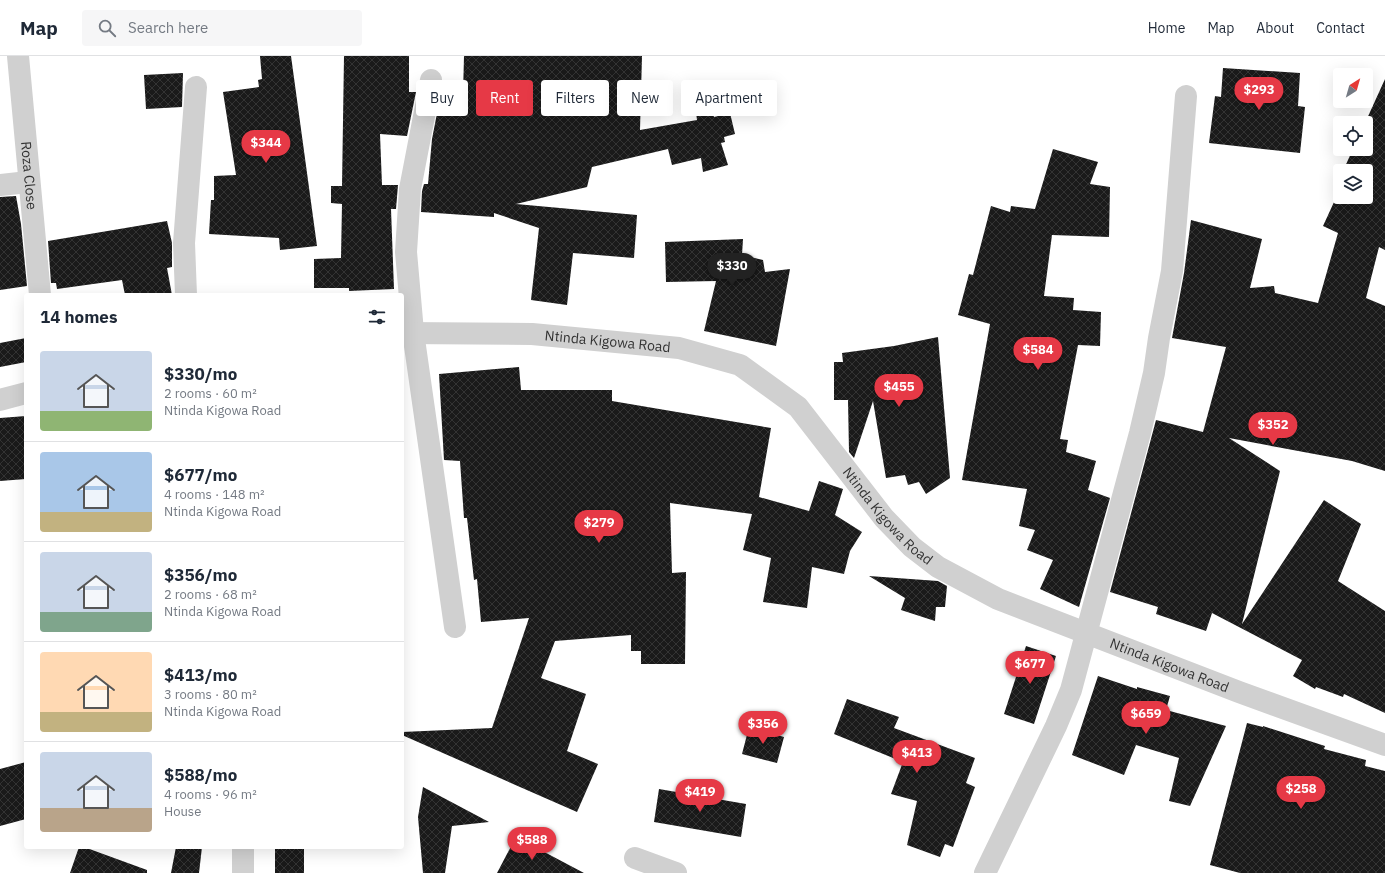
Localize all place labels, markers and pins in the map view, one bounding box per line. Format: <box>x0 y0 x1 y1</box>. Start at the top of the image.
pin: $293 <box>1235 77 1283 111</box>
pin: $344 <box>242 130 290 164</box>
pin: $330 <box>708 253 756 287</box>
pin: $584 <box>1014 337 1062 371</box>
pin: $455 <box>875 374 923 408</box>
pin: $352 <box>1249 412 1297 446</box>
pin: $279 <box>575 510 623 544</box>
pin: $677 <box>1006 651 1054 685</box>
pin: $659 <box>1122 701 1170 735</box>
pin: $356 <box>739 711 787 745</box>
pin: $413 <box>893 740 941 774</box>
pin: $258 <box>1277 776 1325 810</box>
pin: $419 <box>676 779 724 813</box>
pin: $588 <box>508 827 556 861</box>

